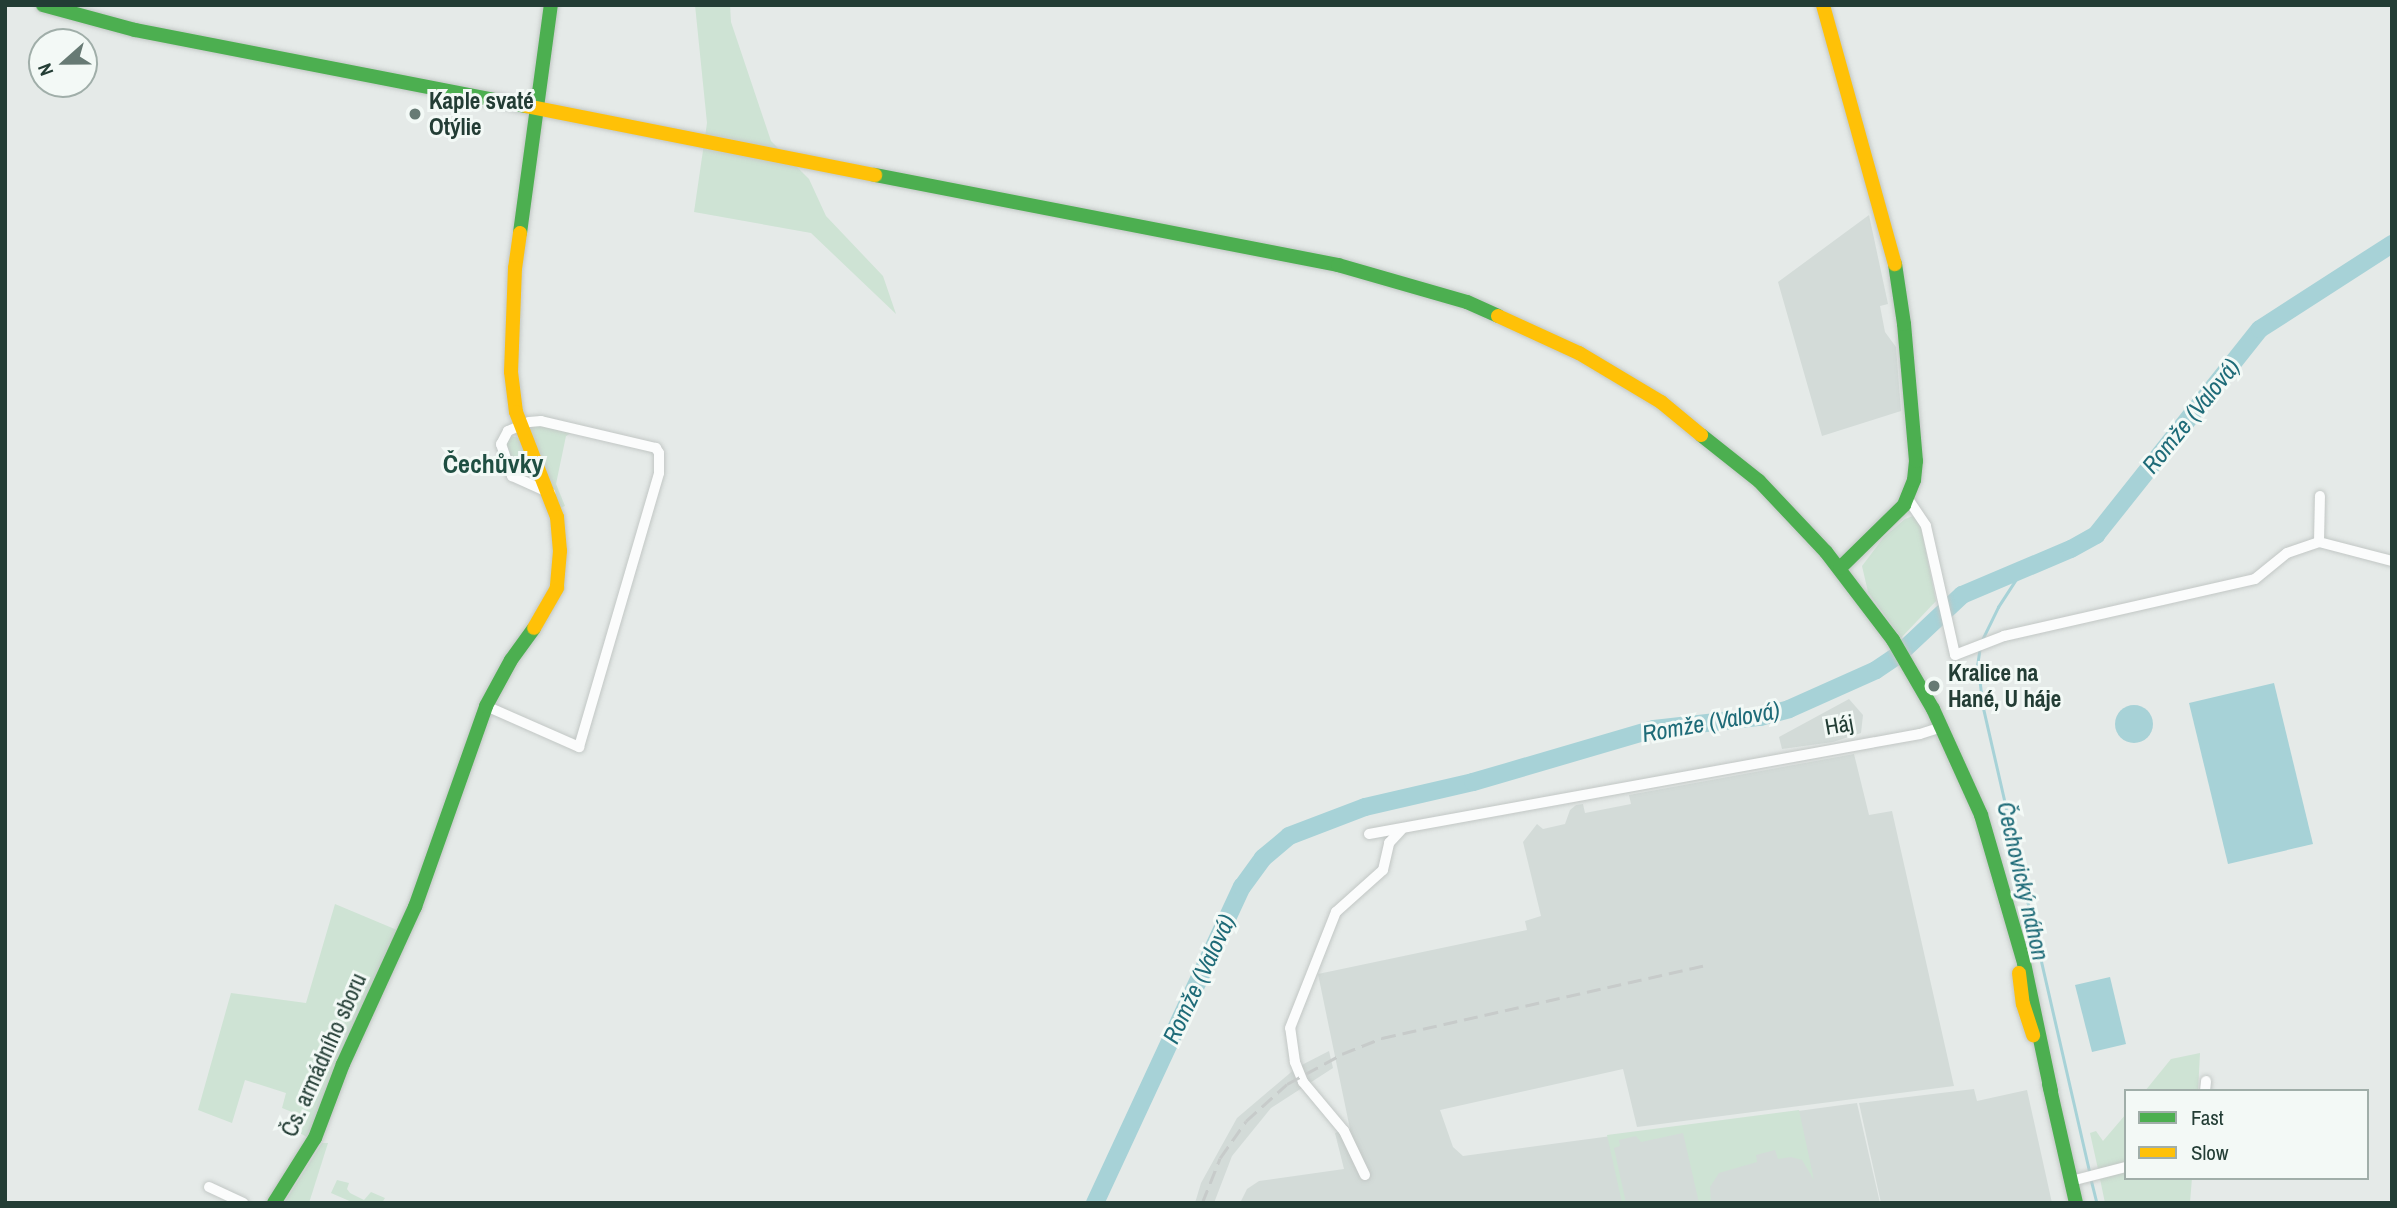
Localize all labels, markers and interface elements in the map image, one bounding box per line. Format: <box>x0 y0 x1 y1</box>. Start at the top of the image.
north arrow <box>28 28 98 98</box>
text: N <box>31 60 59 80</box>
place label: Kaple svaté Otýlie <box>429 87 534 141</box>
marker: Kaple svaté Otýlie <box>407 106 423 122</box>
water label: Romže (Valová) <box>2136 353 2246 479</box>
district label: Čechůvky <box>443 448 543 480</box>
place label: Kralice na Hané, U háje <box>1948 659 2061 713</box>
marker: Kralice na Hané, U háje <box>1926 678 1942 694</box>
water label: Romže (Valová) <box>1640 696 1782 748</box>
street label: Háj <box>1823 709 1855 741</box>
water label: Čechovický náhon <box>1991 799 2055 963</box>
water label: Romže (Valová) <box>1157 910 1241 1048</box>
street label: Čs. armádního sboru <box>276 969 372 1141</box>
legend <box>2124 1089 2369 1180</box>
text: Fast <box>2191 1103 2224 1132</box>
text: Slow <box>2191 1138 2228 1167</box>

